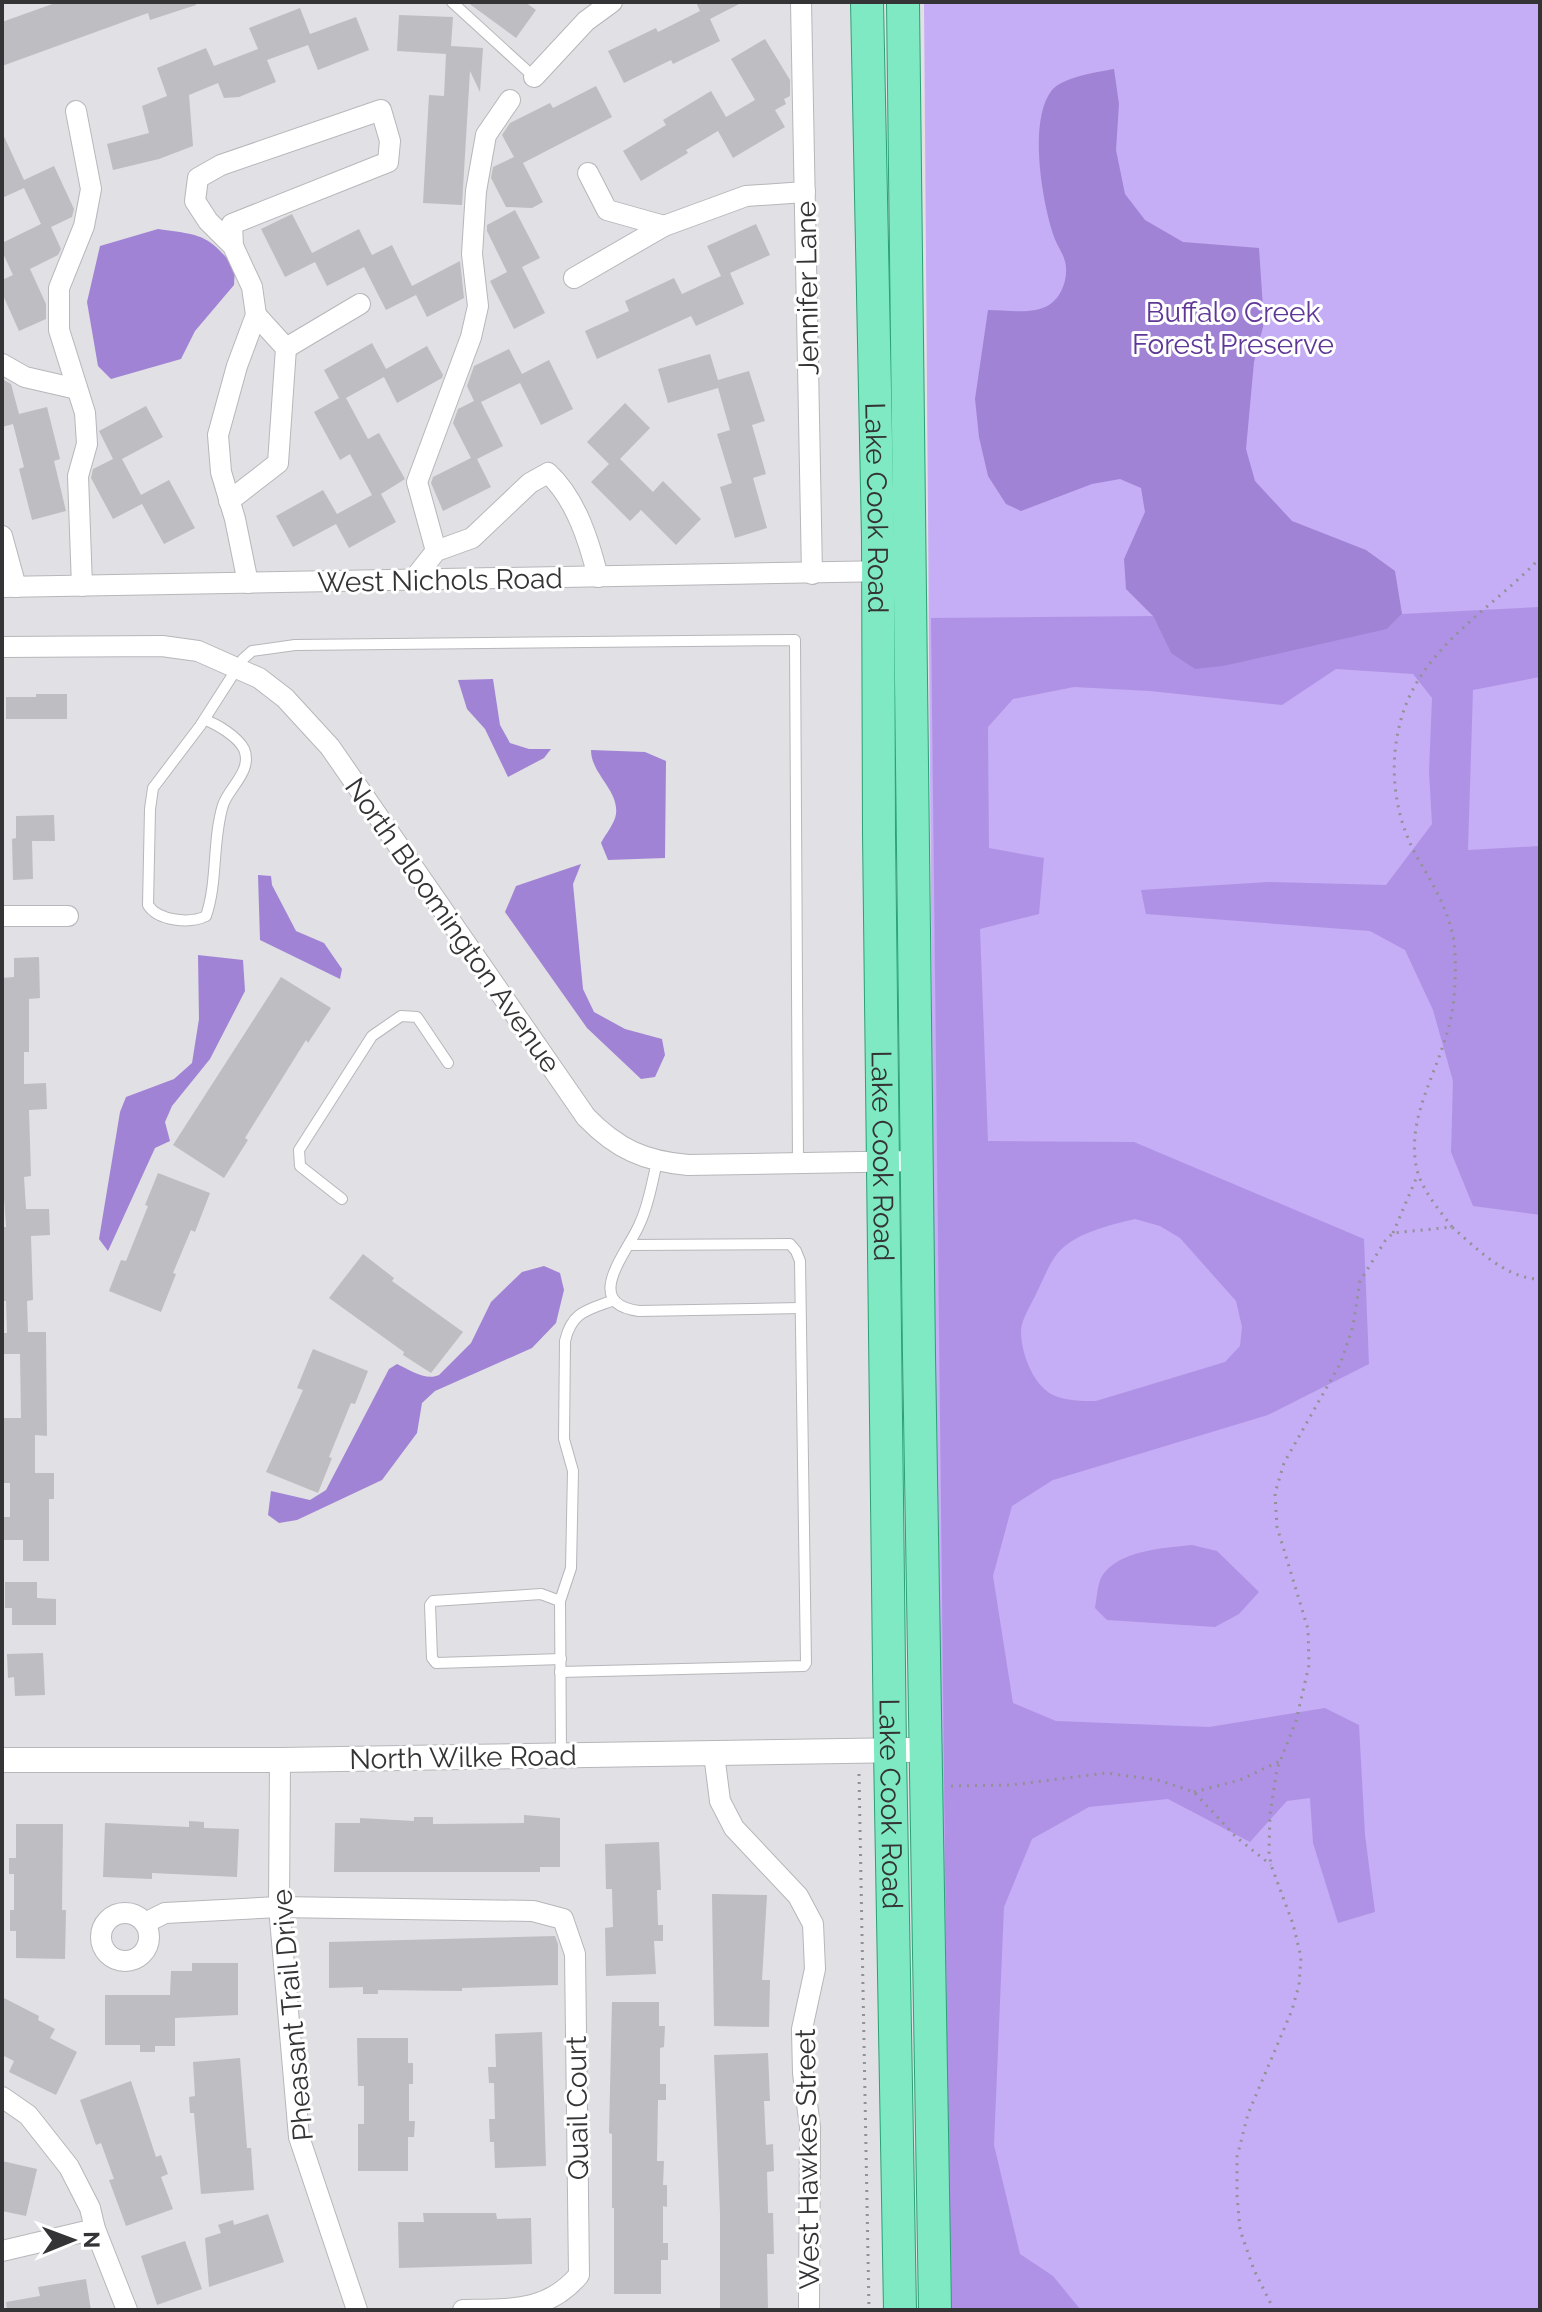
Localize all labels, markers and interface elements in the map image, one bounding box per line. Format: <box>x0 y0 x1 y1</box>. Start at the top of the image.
street label: Jennifer Lane <box>789 201 826 375</box>
park label: Buffalo Creek Forest Preserve <box>1132 296 1334 361</box>
street label: Lake Cook Road <box>858 402 894 613</box>
street label: West Nichols Road <box>317 562 563 599</box>
street label: North Bloomington Avenue <box>338 771 567 1079</box>
street label: Lake Cook Road <box>865 1050 900 1262</box>
street label: Lake Cook Road <box>872 1698 909 1910</box>
street label: North Wilke Road <box>349 1739 577 1776</box>
street label: Pheasant Trail Drive <box>265 1888 320 2142</box>
street label: West Hawkes Street <box>789 2028 826 2290</box>
street label: Quail Court <box>560 2035 595 2181</box>
north arrow <box>32 2200 112 2280</box>
text: N <box>79 2231 105 2248</box>

